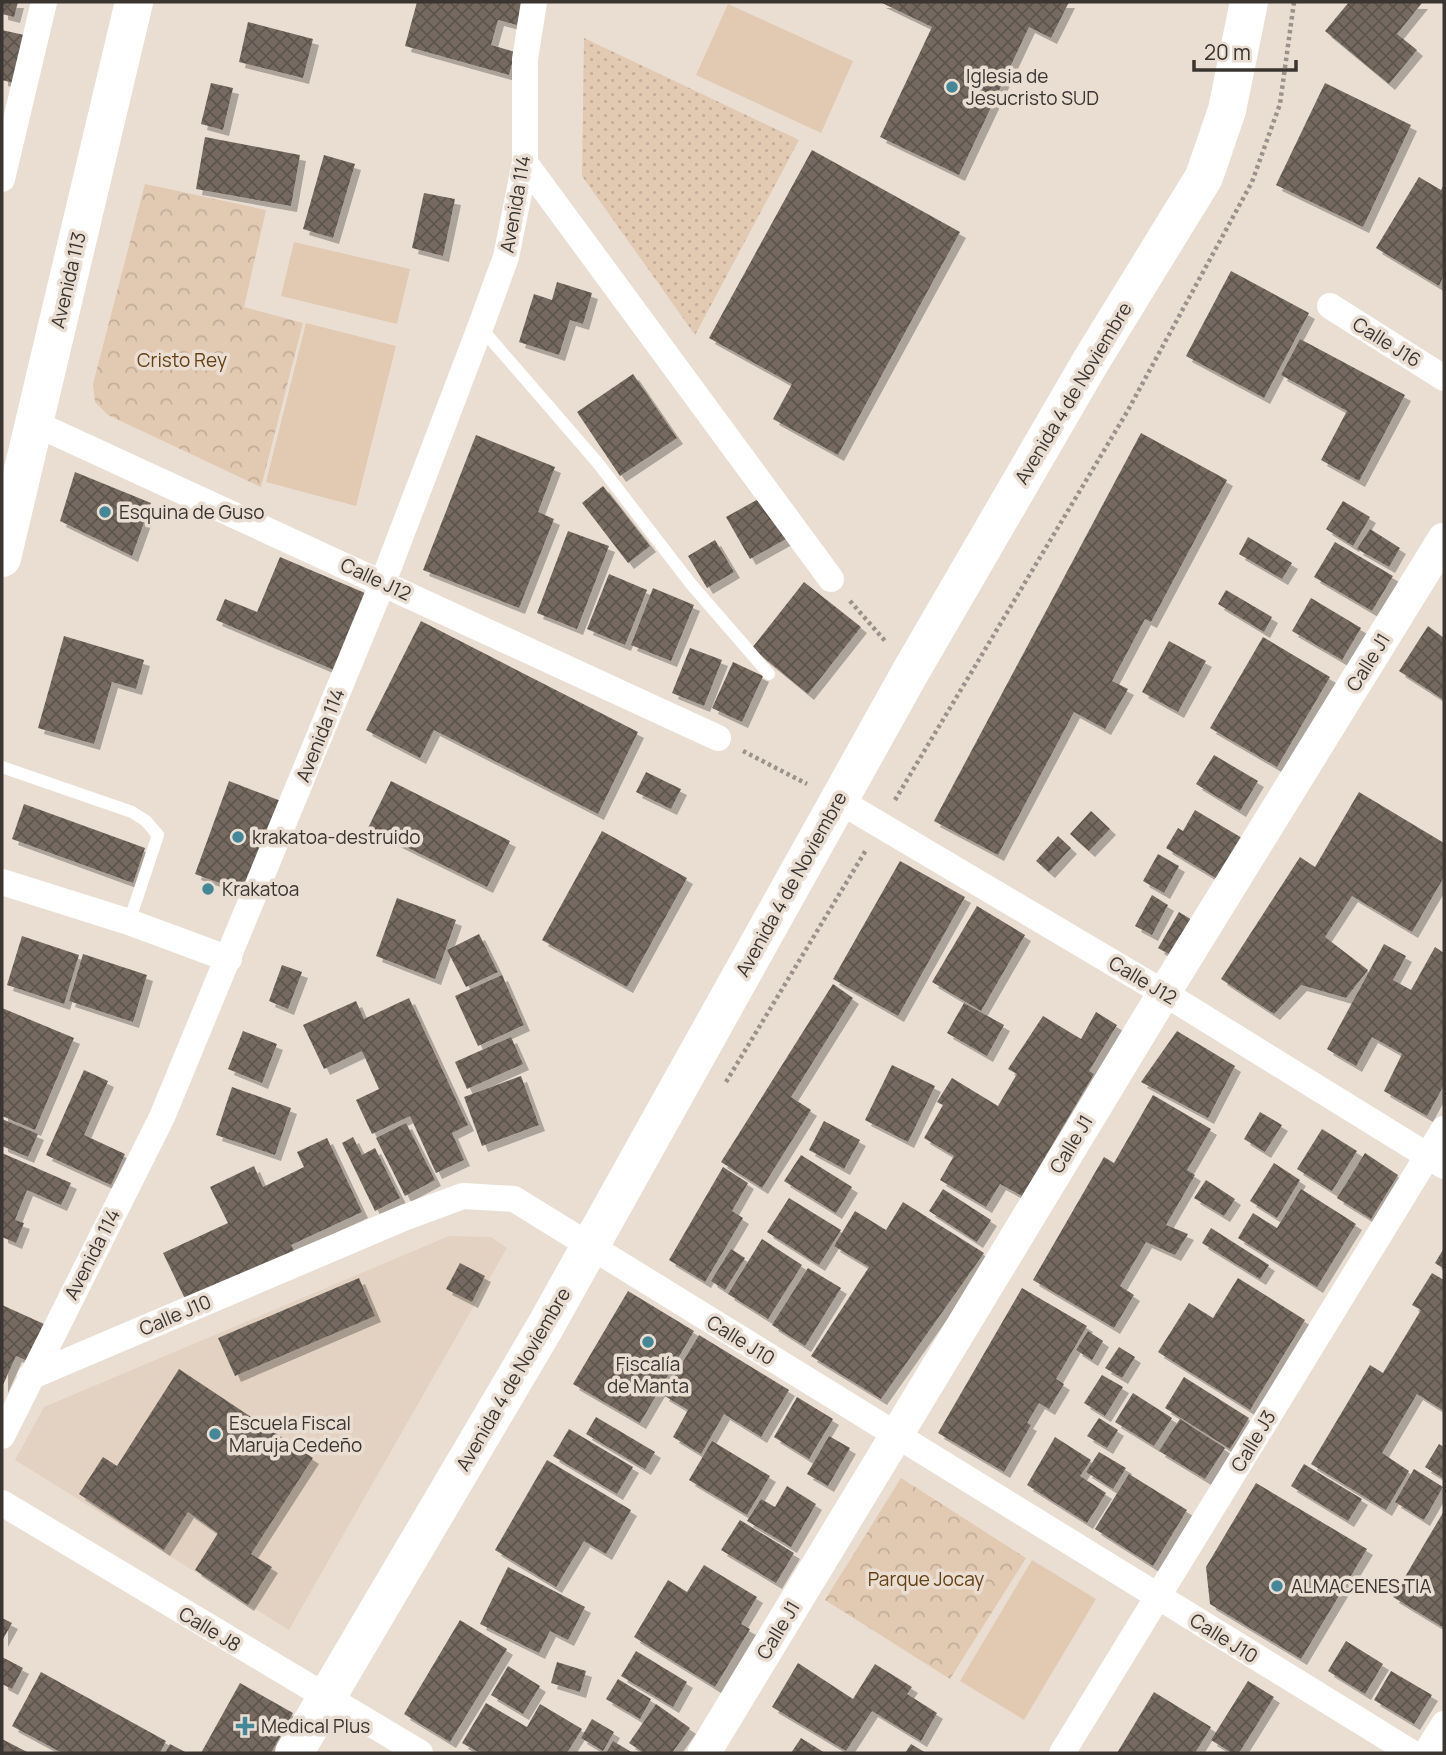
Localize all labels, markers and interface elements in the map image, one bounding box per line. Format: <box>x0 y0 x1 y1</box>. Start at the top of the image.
scale bar <box>1194 28 1296 72</box>
text: 20 m <box>1204 38 1251 66</box>
place label: Iglesia de Jesucristo SUD <box>966 63 1099 111</box>
marker: Iglesia de Jesucristo SUD <box>944 79 960 95</box>
street label: Avenida 114 <box>494 153 536 255</box>
street label: Avenida 113 <box>44 229 92 331</box>
street label: Avenida 4 de Noviembre <box>1008 297 1138 489</box>
street label: Calle J16 <box>1348 311 1426 373</box>
park label: Cristo Rey <box>137 347 227 373</box>
place label: Esquina de Guso <box>119 499 264 525</box>
marker: Esquina de Guso <box>97 504 113 520</box>
street label: Calle J12 <box>337 551 415 607</box>
street label: Calle J1 <box>1340 628 1396 696</box>
street label: Avenida 114 <box>289 684 351 786</box>
street label: Avenida 4 de Noviembre <box>729 787 853 981</box>
place label: krakatoa-destruido <box>252 824 420 850</box>
marker: krakatoa-destruido <box>230 829 246 845</box>
place label: Krakatoa <box>222 876 299 902</box>
marker: Krakatoa <box>200 881 216 897</box>
street label: Calle J12 <box>1104 950 1182 1010</box>
street label: Calle J1 <box>1043 1110 1099 1178</box>
street label: Avenida 114 <box>58 1204 126 1304</box>
street label: Avenida 4 de Noviembre <box>450 1283 576 1475</box>
street label: Calle J10 <box>135 1288 215 1342</box>
street label: Calle J10 <box>702 1309 780 1371</box>
marker: Fiscalía de Manta <box>640 1334 656 1350</box>
place label: Fiscalía de Manta <box>607 1351 689 1399</box>
street label: Calle J3 <box>1225 1405 1281 1477</box>
place label: Escuela Fiscal Maruja Cedeño <box>229 1410 362 1458</box>
marker: Escuela Fiscal Maruja Cedeño <box>207 1426 223 1442</box>
park label: Parque Jocay <box>868 1566 984 1592</box>
place label: ALMACENES TIA <box>1291 1573 1431 1599</box>
marker: ALMACENES TIA <box>1269 1578 1285 1594</box>
street label: Calle J1 <box>750 1596 806 1664</box>
street label: Calle J8 <box>174 1600 246 1658</box>
street label: Calle J10 <box>1185 1607 1263 1669</box>
place label: Medical Plus <box>261 1713 370 1739</box>
marker: Medical Plus <box>235 1716 255 1736</box>

